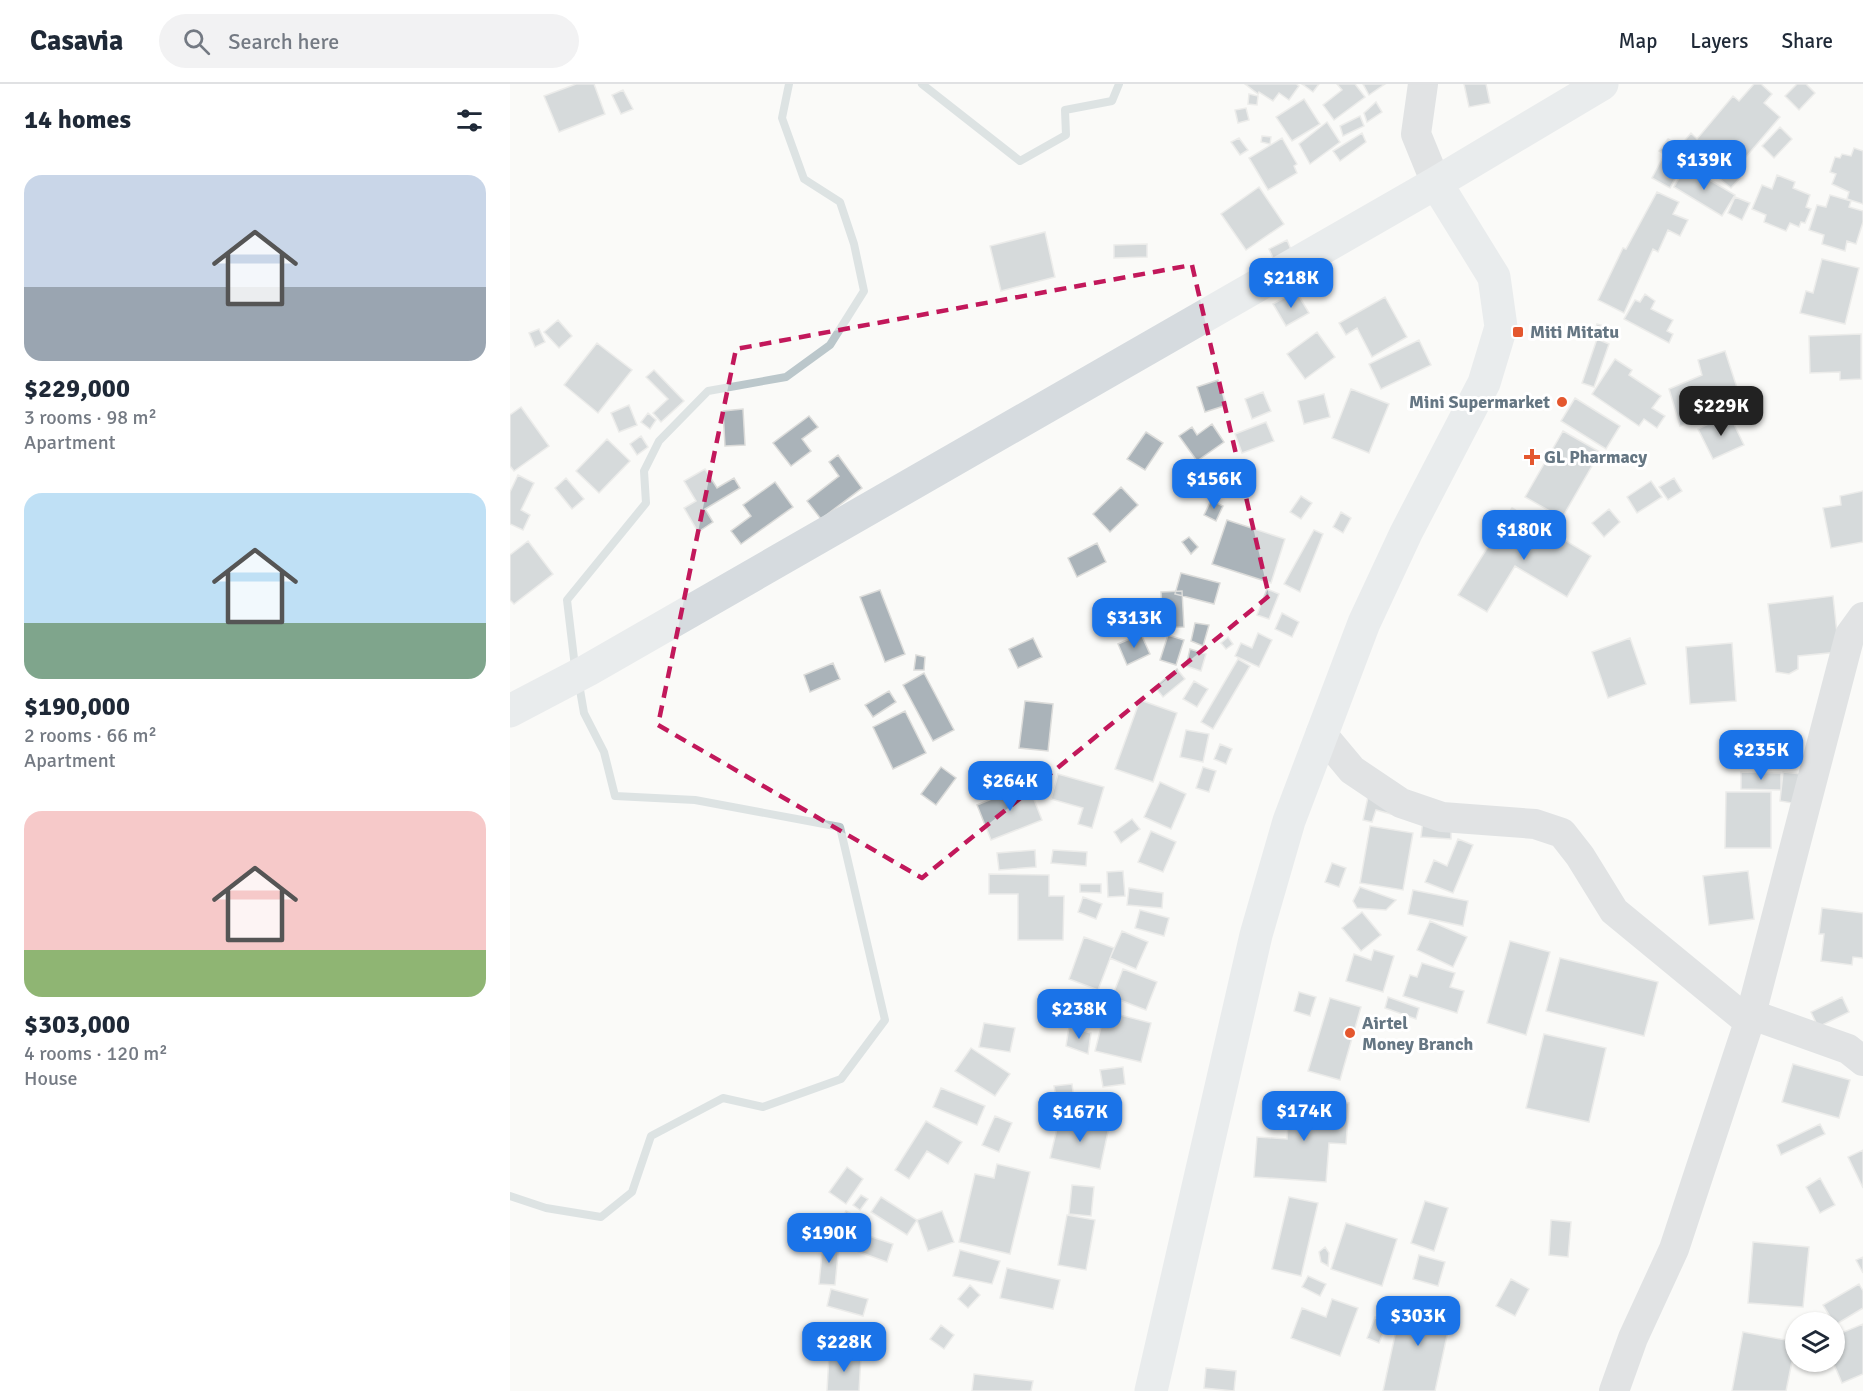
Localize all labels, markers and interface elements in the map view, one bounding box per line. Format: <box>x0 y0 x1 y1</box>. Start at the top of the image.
search box <box>159 14 579 68</box>
text: Casavia <box>30 24 123 58</box>
icon: search <box>180 25 213 58</box>
text: Search here <box>228 28 339 55</box>
text: Map <box>1619 28 1657 54</box>
text: Layers <box>1690 28 1748 54</box>
text: Share <box>1781 28 1833 54</box>
text: 14 homes <box>24 104 131 136</box>
icon: filters <box>453 104 486 137</box>
pin: $139K <box>1662 140 1746 191</box>
text: $139K <box>1676 147 1732 172</box>
icon: home <box>201 214 309 322</box>
pin: $218K <box>1249 258 1333 309</box>
text: $218K <box>1263 265 1319 290</box>
place label: Miti Mitatu <box>1530 321 1619 343</box>
marker: Miti Mitatu <box>1511 325 1525 339</box>
text: $229,000 <box>24 373 130 405</box>
pin: $229K <box>1679 386 1763 437</box>
place label: Mini Supermarket <box>1409 391 1550 413</box>
text: $229K <box>1693 393 1749 418</box>
marker: Mini Supermarket <box>1555 395 1569 409</box>
text: 3 rooms · 98 m² <box>24 405 157 430</box>
text: Apartment <box>24 430 116 455</box>
place label: GL Pharmacy <box>1544 446 1647 468</box>
marker: GL Pharmacy <box>1525 450 1539 464</box>
pin: $156K <box>1172 459 1256 510</box>
text: $156K <box>1186 466 1242 491</box>
pin: $180K <box>1482 510 1566 561</box>
text: $180K <box>1496 517 1552 542</box>
icon: home <box>201 532 309 640</box>
pin: $313K <box>1092 598 1176 649</box>
text: $313K <box>1106 605 1162 630</box>
text: $190,000 <box>24 691 130 723</box>
text: 2 rooms · 66 m² <box>24 723 157 748</box>
pin: $235K <box>1719 730 1803 781</box>
text: $235K <box>1733 737 1789 762</box>
text: Apartment <box>24 748 116 773</box>
pin: $264K <box>968 761 1052 812</box>
text: $264K <box>982 768 1038 793</box>
icon: home <box>201 850 309 958</box>
pin: $238K <box>1037 989 1121 1040</box>
text: $238K <box>1051 996 1107 1021</box>
text: $303,000 <box>24 1009 130 1041</box>
place label: Airtel Money Branch <box>1362 1012 1474 1055</box>
marker: Airtel Money Branch <box>1343 1026 1357 1040</box>
text: 4 rooms · 120 m² <box>24 1041 168 1066</box>
text: House <box>24 1066 78 1091</box>
pin: $174K <box>1262 1091 1346 1142</box>
pin: $167K <box>1038 1092 1122 1143</box>
text: $174K <box>1276 1098 1332 1123</box>
text: $167K <box>1052 1099 1108 1124</box>
pin: $190K <box>787 1213 871 1264</box>
text: $190K <box>801 1220 857 1245</box>
pin: $303K <box>1376 1296 1460 1347</box>
text: $303K <box>1390 1303 1446 1328</box>
map controls <box>1785 1312 1845 1372</box>
button: layers <box>1785 1312 1845 1372</box>
pin: $228K <box>802 1322 886 1373</box>
text: $228K <box>816 1329 872 1354</box>

